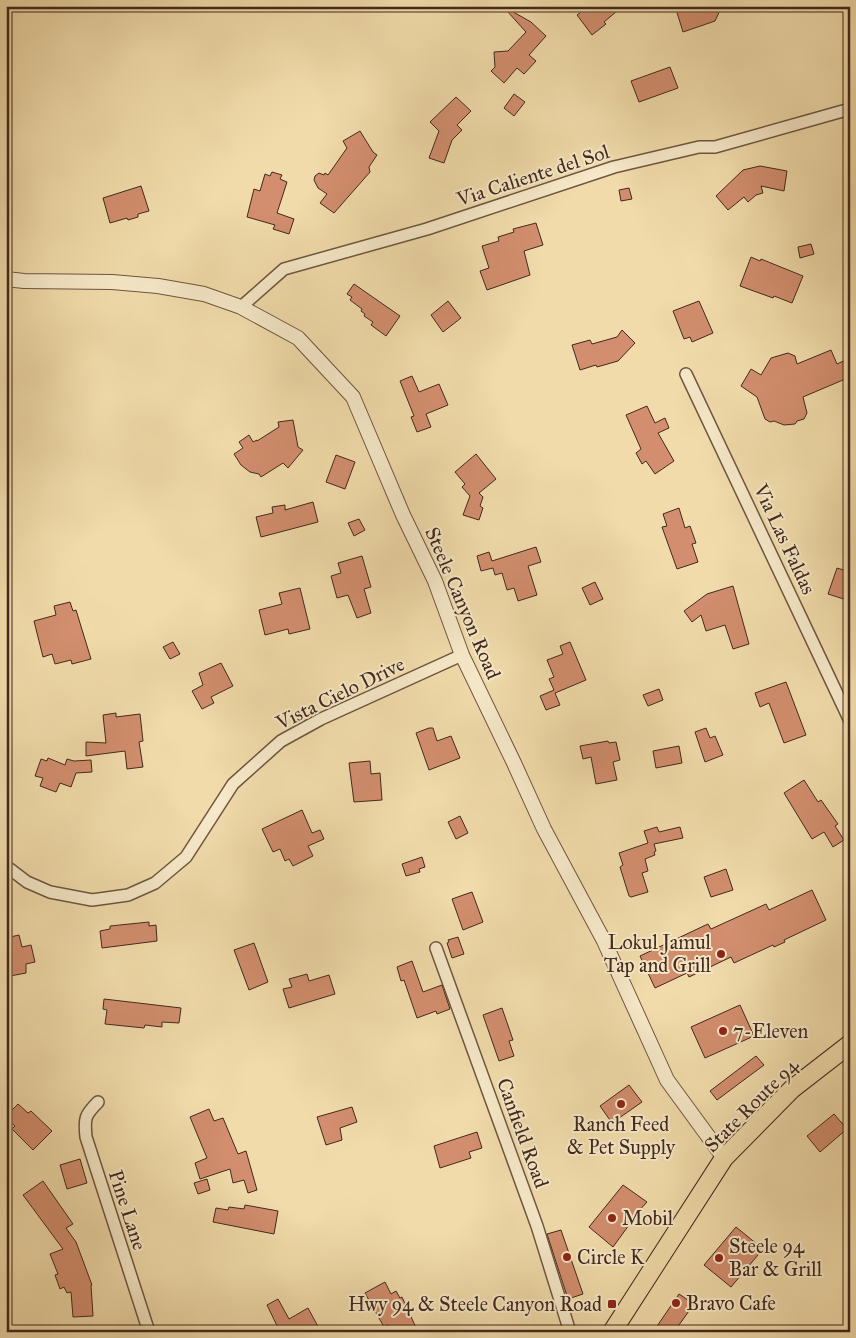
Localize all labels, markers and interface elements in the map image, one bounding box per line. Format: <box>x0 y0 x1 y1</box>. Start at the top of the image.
street label: Via Caliente del Sol <box>453 139 613 211</box>
street label: Via Las Faldas <box>749 479 821 598</box>
street label: Steele Canyon Road <box>420 523 506 683</box>
street label: Vista Cielo Drive <box>271 652 408 735</box>
place label: Lokul Jamul Tap and Grill <box>604 930 712 977</box>
marker: Lokul Jamul Tap and Grill <box>715 948 727 960</box>
place label: 7-Eleven <box>733 1019 808 1043</box>
marker: 7-Eleven <box>717 1025 729 1037</box>
street label: State Route 94 <box>699 1052 804 1157</box>
street label: Canfield Road <box>492 1075 554 1191</box>
marker: Ranch Feed & Pet Supply <box>615 1098 627 1110</box>
place label: Ranch Feed & Pet Supply <box>567 1112 676 1159</box>
street label: Pine Lane <box>104 1167 152 1253</box>
place label: Mobil <box>622 1206 674 1230</box>
marker: Mobil <box>606 1212 618 1224</box>
place label: Steele 94 Bar & Grill <box>729 1234 823 1281</box>
place label: Circle K <box>577 1245 645 1269</box>
marker: Circle K <box>561 1251 573 1263</box>
marker: Steele 94 Bar & Grill <box>713 1252 725 1264</box>
place label: Bravo Cafe <box>686 1291 776 1315</box>
place label: Hwy 94 & Steele Canyon Road <box>348 1292 602 1316</box>
marker: Bravo Cafe <box>670 1297 682 1309</box>
marker: Hwy 94 & Steele Canyon Road <box>606 1298 618 1310</box>

